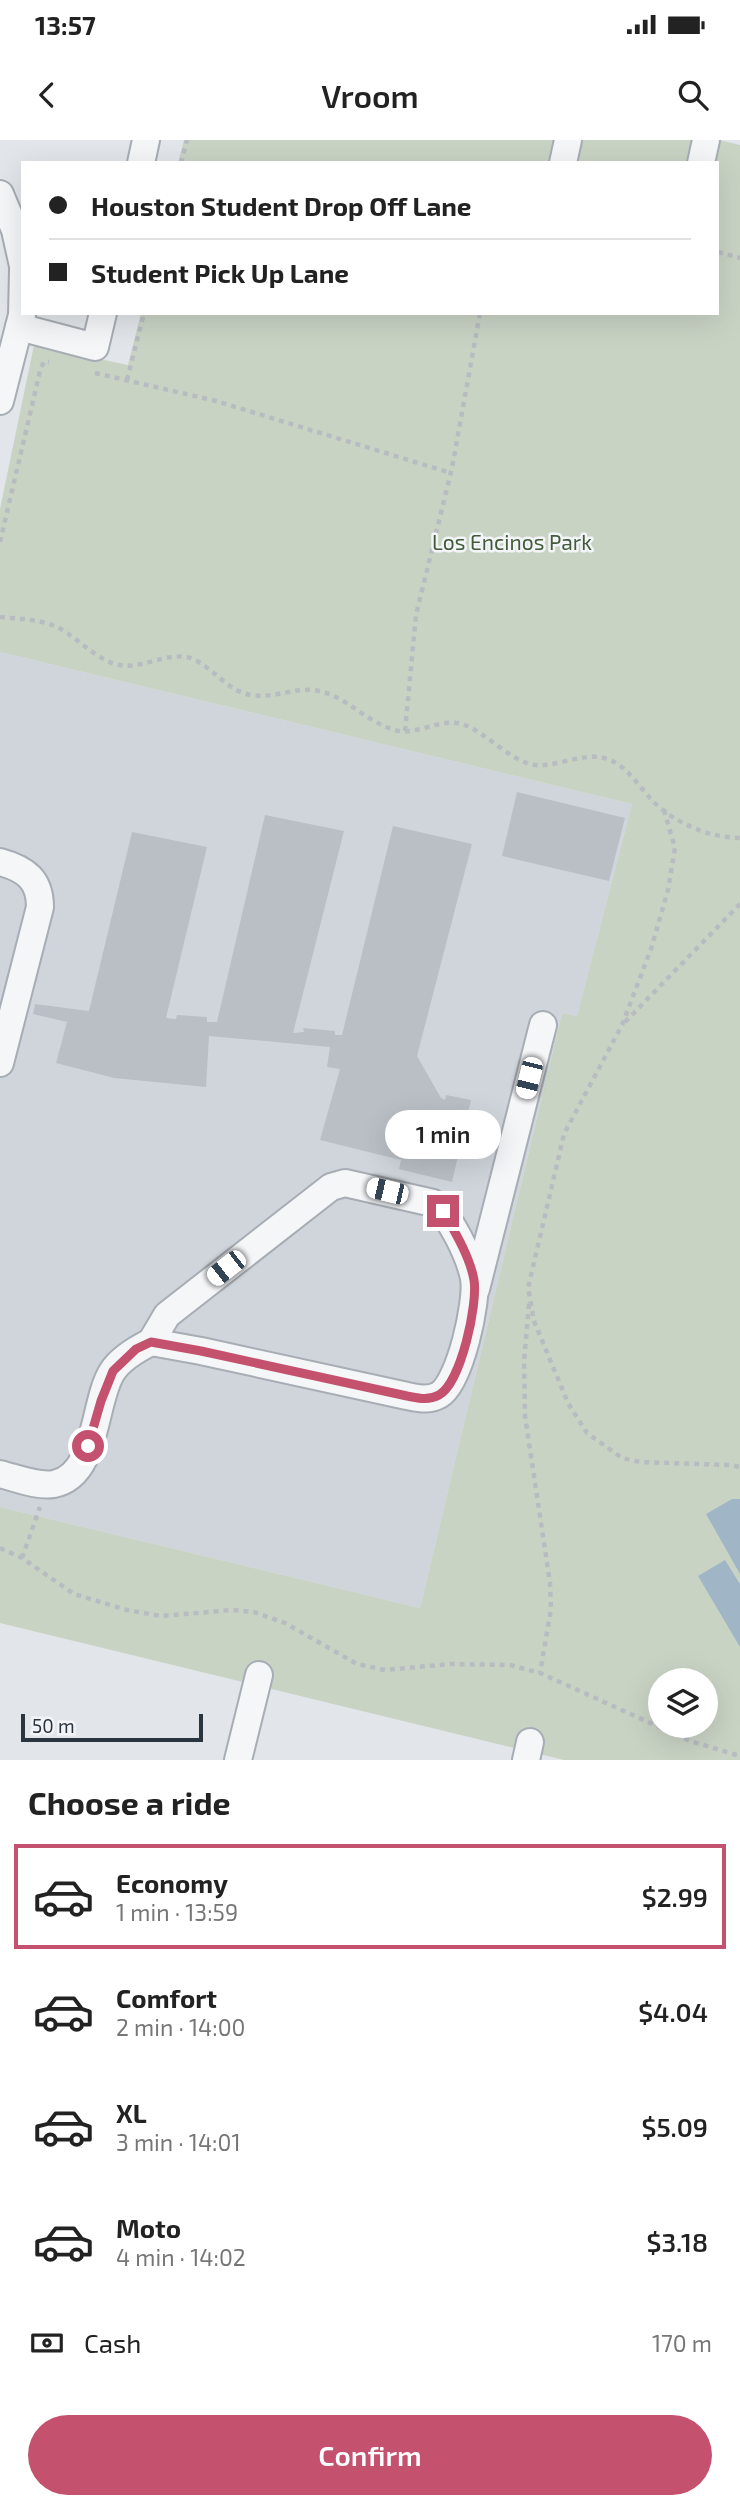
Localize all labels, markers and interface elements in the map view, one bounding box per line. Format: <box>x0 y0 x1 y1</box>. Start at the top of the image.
text: 13:57 <box>35 9 96 40</box>
icon: back <box>28 76 66 114</box>
text: Vroom <box>321 76 419 114</box>
icon: search <box>674 76 712 114</box>
text: Houston Student Drop Off Lane <box>91 190 472 221</box>
text: Student Pick Up Lane <box>91 257 349 288</box>
park label: Los Encinos Park <box>432 529 592 554</box>
car <box>514 1055 545 1101</box>
callout: 1 min <box>385 1110 501 1158</box>
text: 1 min <box>416 1120 470 1148</box>
car <box>365 1176 410 1206</box>
route end <box>427 1195 459 1227</box>
car <box>203 1247 250 1289</box>
route start <box>72 1430 104 1462</box>
map controls <box>648 1668 718 1738</box>
button: layers <box>648 1668 718 1738</box>
scale bar <box>21 1711 203 1743</box>
text: 50 m <box>32 1714 75 1737</box>
text: Choose a ride <box>28 1783 231 1821</box>
icon: car <box>32 1865 95 1928</box>
text: Economy <box>116 1867 228 1898</box>
text: $2.99 <box>642 1881 708 1912</box>
text: 1 min · 13:59 <box>116 1898 238 1926</box>
icon: car <box>32 1980 95 2043</box>
text: Comfort <box>116 1982 217 2013</box>
text: $4.04 <box>638 1996 708 2027</box>
text: 2 min · 14:00 <box>116 2013 245 2041</box>
icon: car <box>32 2095 95 2158</box>
text: XL <box>116 2097 147 2128</box>
text: $5.09 <box>642 2111 708 2142</box>
text: 3 min · 14:01 <box>116 2128 241 2156</box>
icon: car <box>32 2210 95 2273</box>
text: Moto <box>116 2212 181 2243</box>
text: $3.18 <box>647 2226 708 2257</box>
text: 4 min · 14:02 <box>116 2243 246 2271</box>
icon: cash <box>28 2324 66 2362</box>
text: Cash <box>84 2327 141 2358</box>
text: 170 m <box>652 2329 712 2357</box>
button: Confirm <box>28 2415 712 2495</box>

